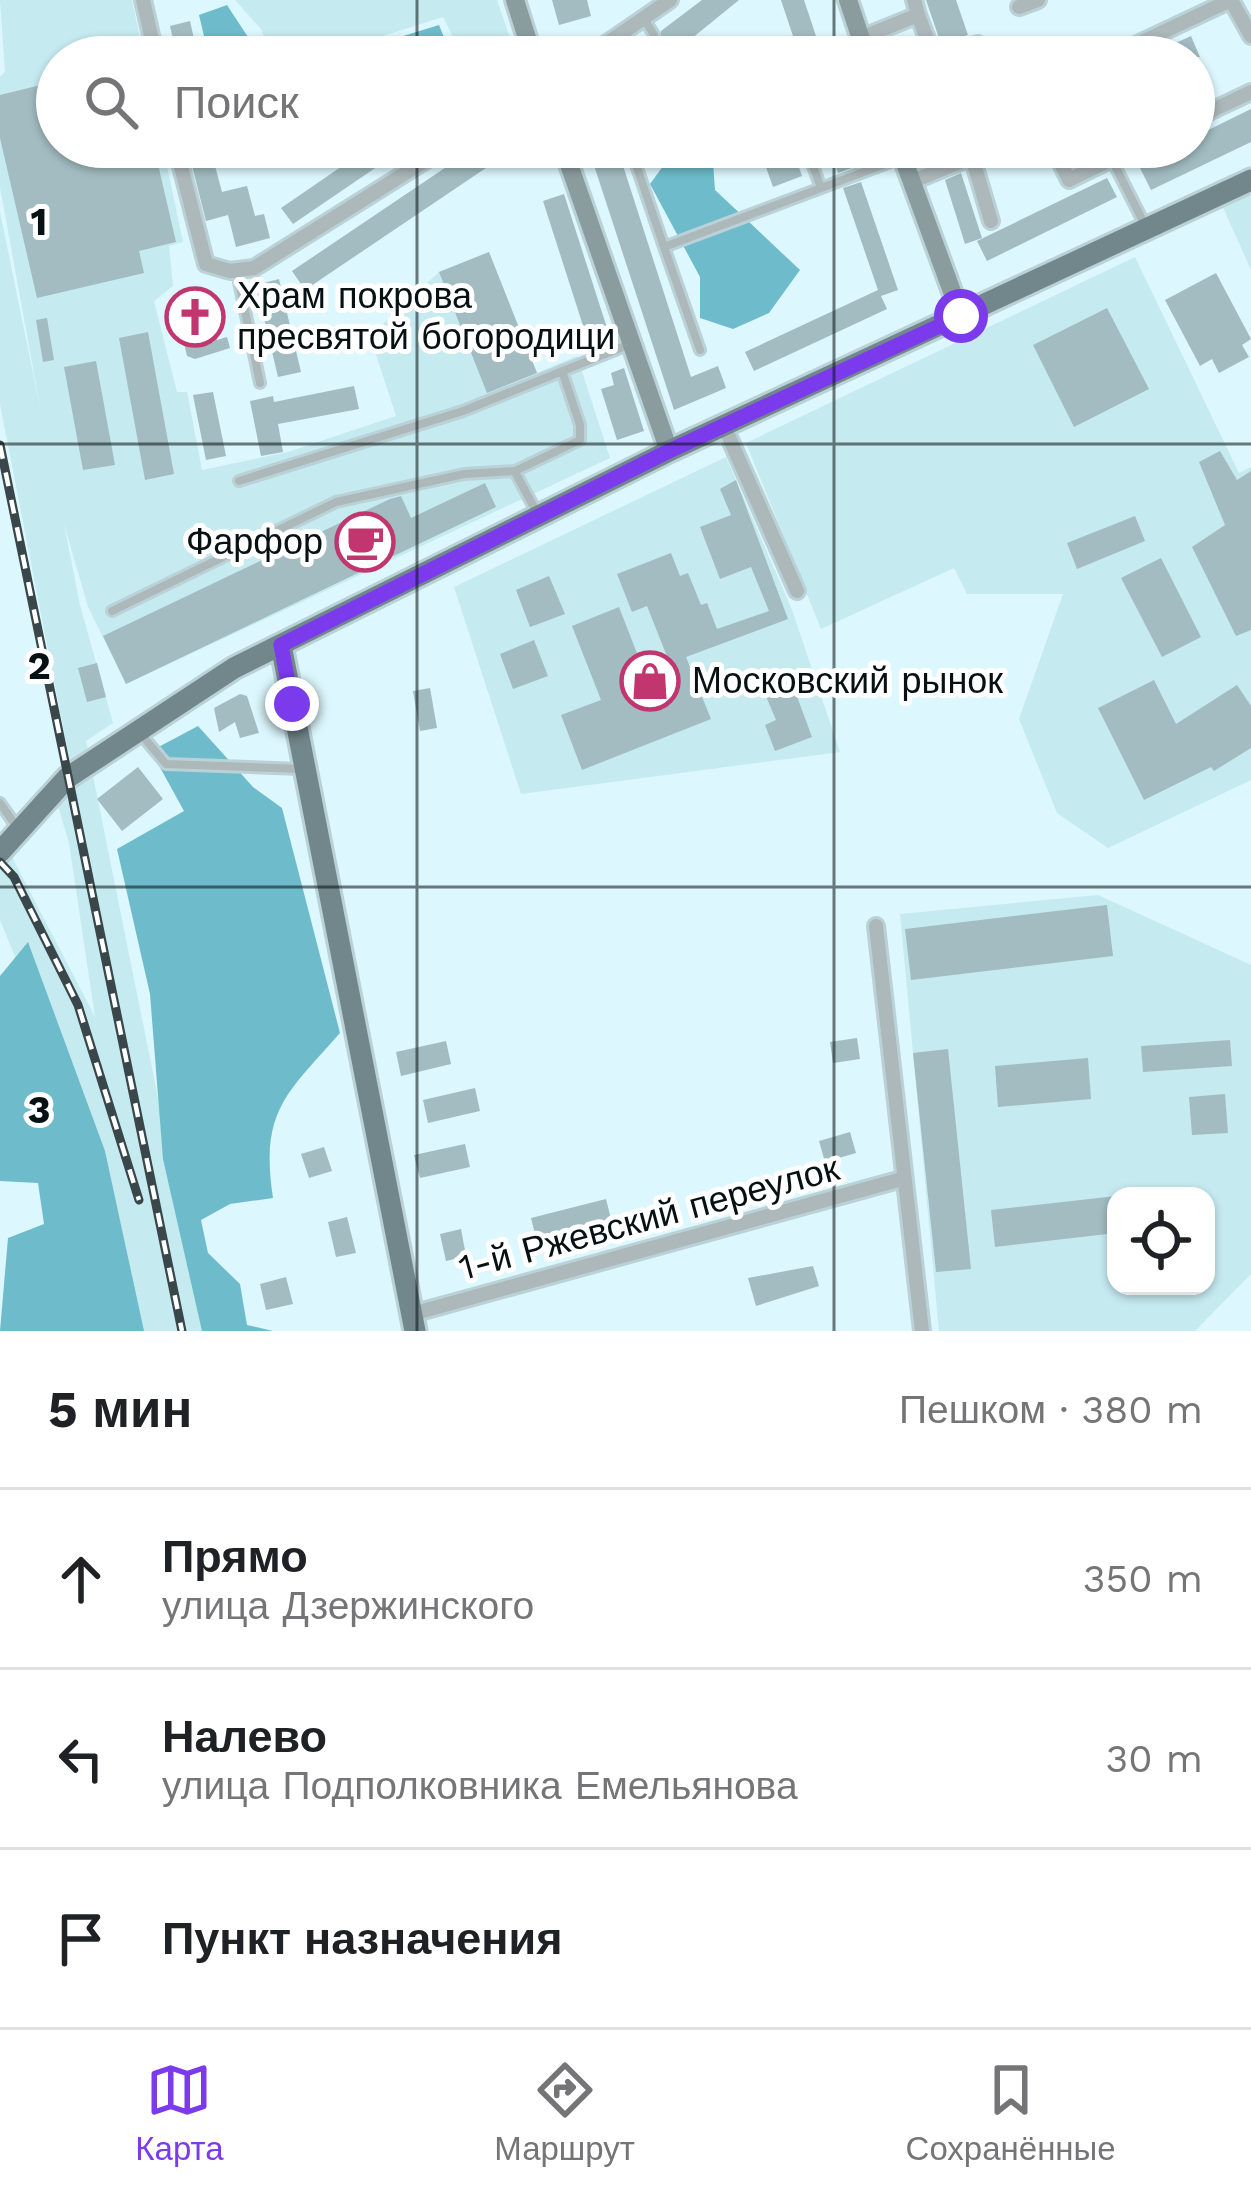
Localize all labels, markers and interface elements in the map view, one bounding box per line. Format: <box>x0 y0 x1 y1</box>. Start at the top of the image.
search box <box>36 36 1215 168</box>
icon: search <box>78 69 144 135</box>
text: Поиск <box>174 76 299 129</box>
text: 1 <box>31 199 47 244</box>
place label: Храм покрова пресвятой богородици <box>237 275 615 358</box>
church icon: Храм покрова пресвятой богородици <box>164 286 226 348</box>
route start <box>934 289 988 343</box>
cafe icon: Фарфор <box>334 511 396 573</box>
place label: Фарфор <box>186 521 323 563</box>
text: 2 <box>27 643 51 688</box>
shop icon: Московский рынок <box>619 650 681 712</box>
place label: Московский рынок <box>692 660 1003 702</box>
route end <box>265 677 319 731</box>
text: 3 <box>27 1087 51 1132</box>
street label: 1-й Ржевский переулок <box>455 1147 844 1289</box>
map controls <box>1107 1187 1215 1295</box>
button: locate <box>1107 1187 1215 1295</box>
text: 5 мин <box>48 1380 192 1439</box>
text: Пешком · 380 m <box>899 1387 1203 1432</box>
text: Прямо <box>162 1530 308 1583</box>
icon: ahead <box>48 1546 114 1612</box>
text: 350 m <box>1083 1556 1203 1601</box>
text: улица Дзержинского <box>162 1583 534 1628</box>
text: Налево <box>162 1710 327 1763</box>
icon: left <box>48 1726 114 1792</box>
text: 30 m <box>1106 1736 1203 1781</box>
text: улица Подполковника Емельянова <box>162 1763 798 1808</box>
icon: arrive <box>48 1906 114 1972</box>
text: Пункт назначения <box>162 1912 562 1965</box>
tab: Карта <box>135 2057 224 2168</box>
tab: Маршрут <box>494 2057 635 2168</box>
tab: Сохранённые <box>906 2057 1116 2168</box>

